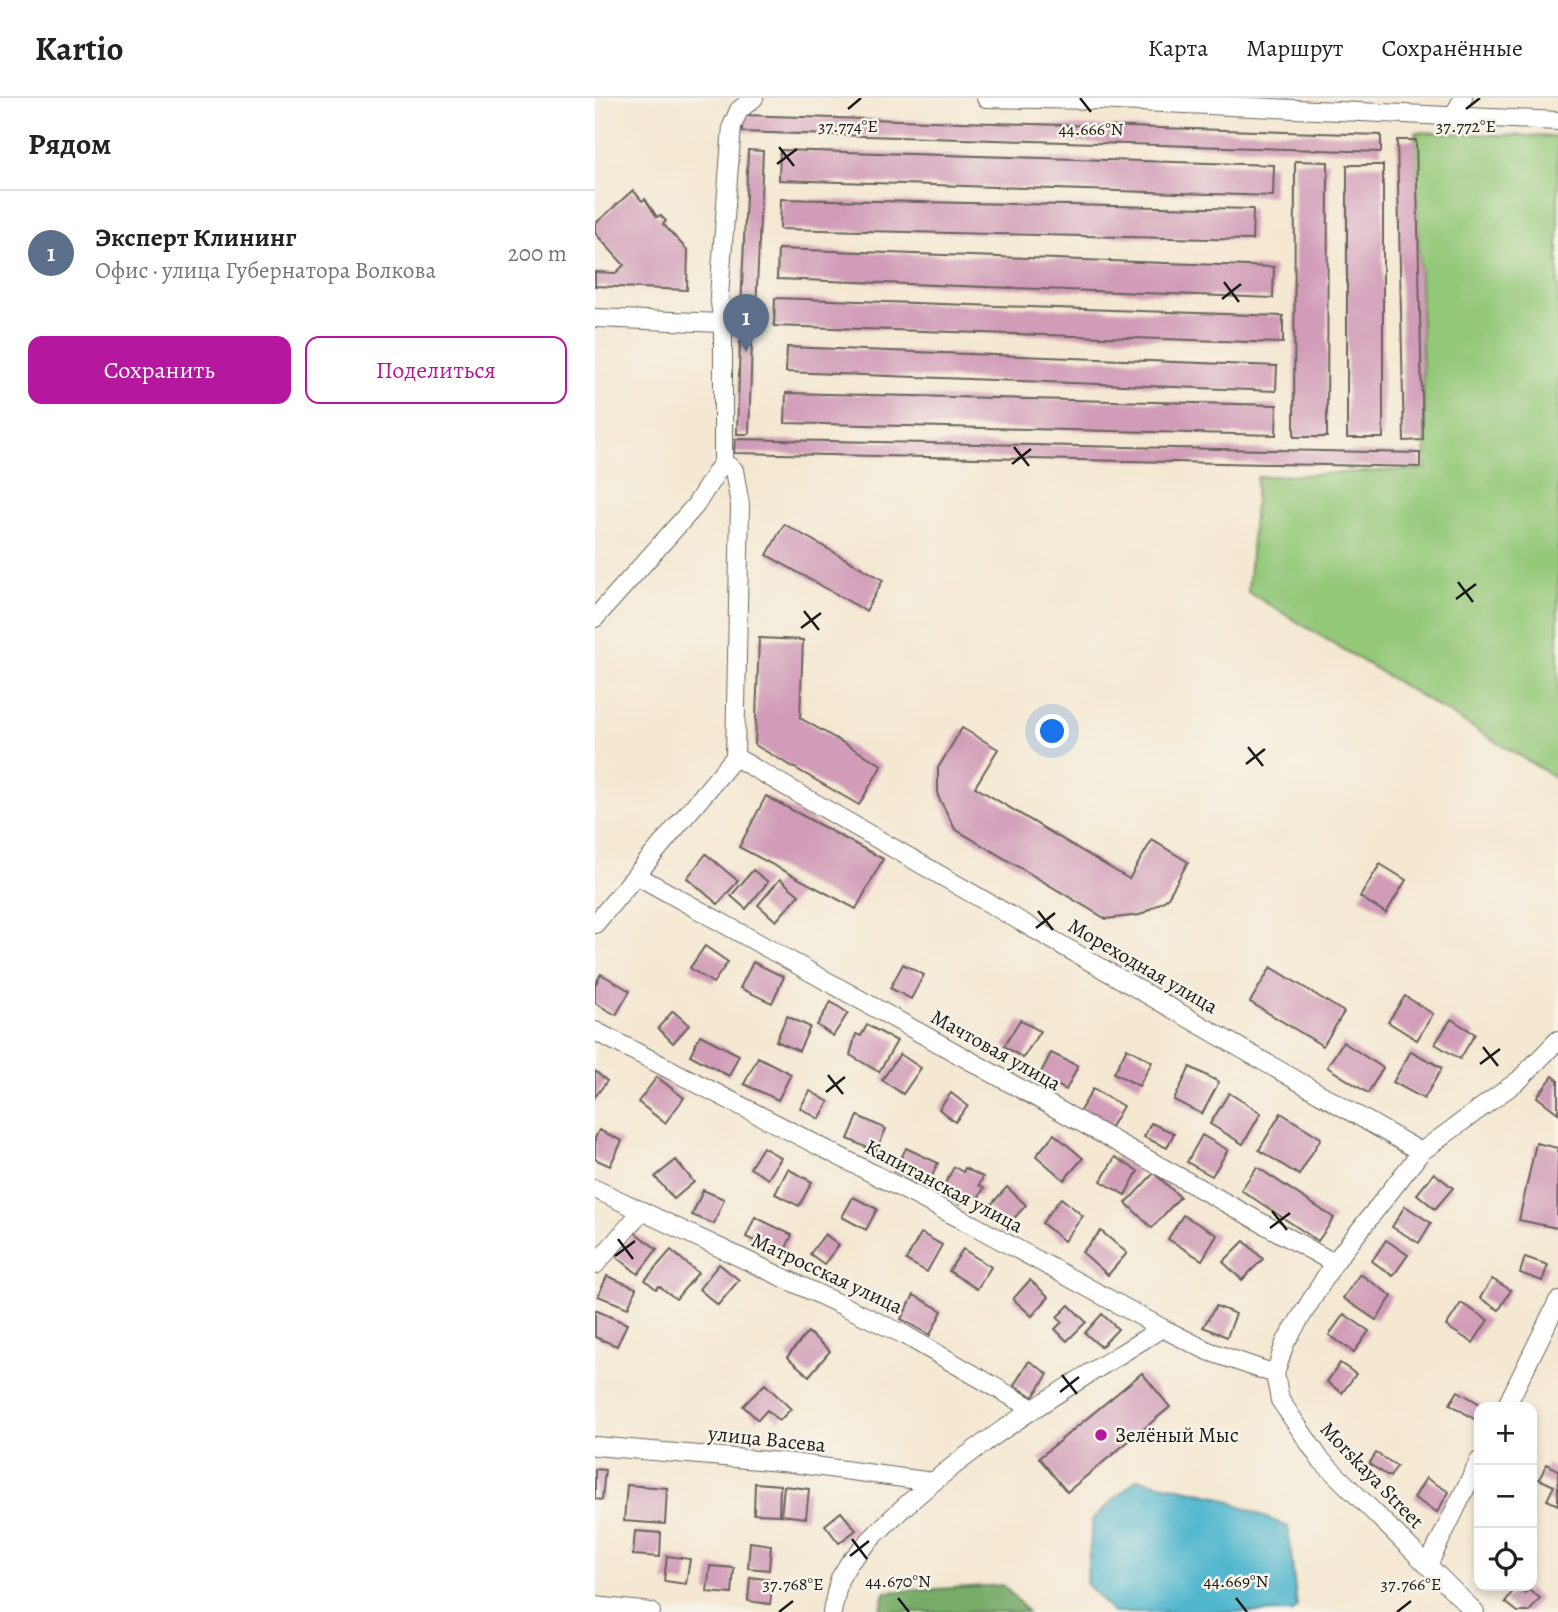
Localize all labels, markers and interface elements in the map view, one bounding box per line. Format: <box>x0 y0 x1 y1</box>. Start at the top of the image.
text: Kartio <box>35 26 123 71</box>
text: Карта <box>1148 32 1208 64</box>
text: Маршрут <box>1246 32 1344 64</box>
text: Сохранённые <box>1382 32 1523 64</box>
text: 37.774°E <box>818 114 878 138</box>
text: 37.772°E <box>1436 114 1496 138</box>
text: 44.666°N <box>1058 117 1124 141</box>
text: Рядом <box>28 124 111 164</box>
text: Эксперт Клининг <box>95 220 297 255</box>
text: 1 <box>47 238 55 269</box>
text: 200 m <box>508 238 567 269</box>
text: Офис · улица Губернатора Волкова <box>95 255 436 286</box>
pin: 1 <box>723 294 769 352</box>
button: Сохранить <box>28 336 291 404</box>
button: Поделиться <box>305 336 567 404</box>
your location <box>1035 714 1069 748</box>
street label: Мореходная улица <box>1063 912 1223 1020</box>
street label: Мачтовая улица <box>926 1003 1066 1098</box>
street label: Капитанская улица <box>860 1132 1028 1240</box>
street label: Матросская улица <box>747 1226 908 1321</box>
map controls <box>1474 1402 1537 1591</box>
button: + <box>1474 1402 1537 1465</box>
street label: Morskaya Street <box>1314 1416 1430 1535</box>
street label: улица Васева <box>706 1419 827 1459</box>
place label: Зелёный Мыс <box>1115 1421 1239 1449</box>
marker: Зелёный Мыс <box>1093 1427 1109 1443</box>
button: − <box>1474 1465 1537 1528</box>
button: locate <box>1474 1528 1537 1591</box>
text: 44.670°N <box>865 1569 931 1593</box>
text: 44.669°N <box>1204 1569 1269 1593</box>
text: 37.768°E <box>762 1572 824 1596</box>
text: 37.766°E <box>1381 1572 1441 1596</box>

